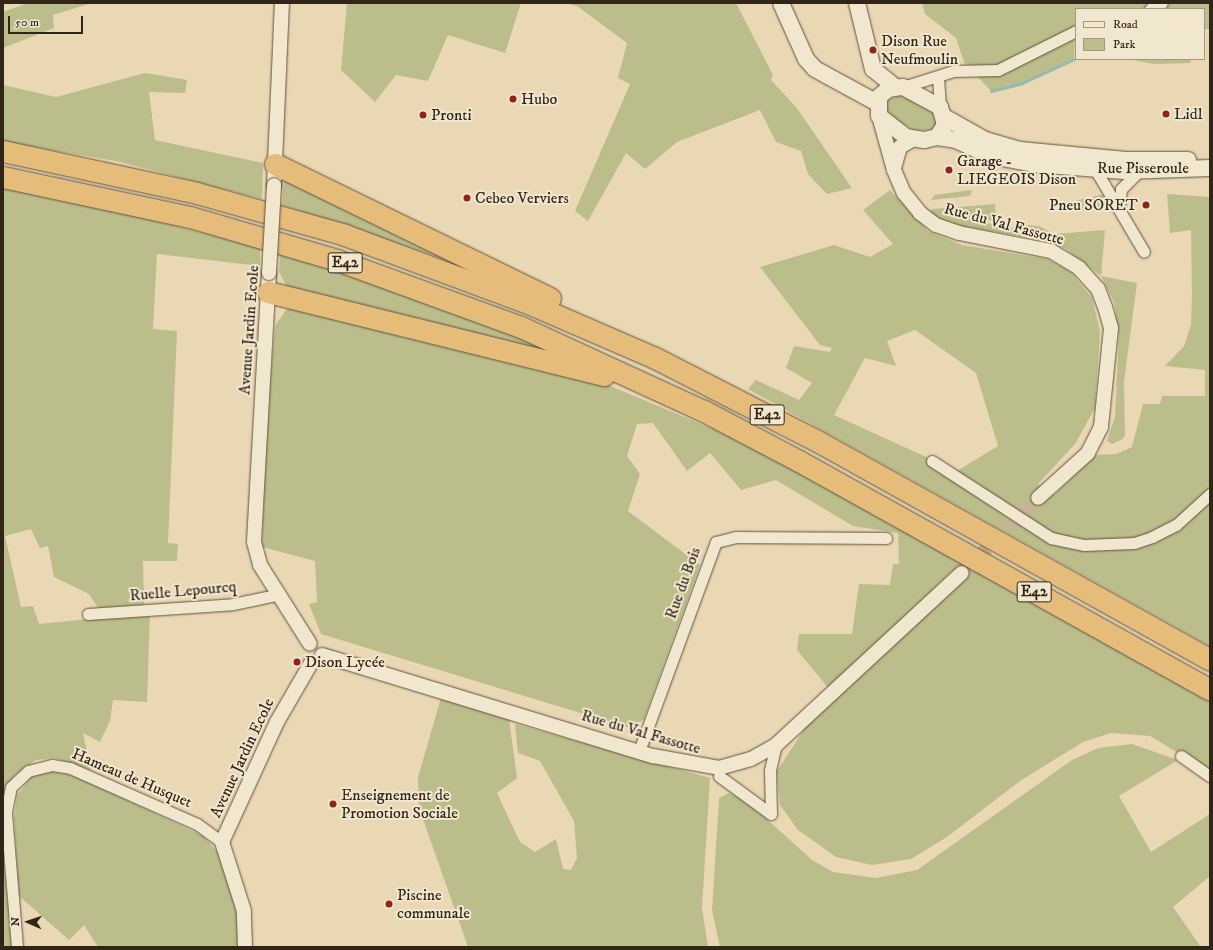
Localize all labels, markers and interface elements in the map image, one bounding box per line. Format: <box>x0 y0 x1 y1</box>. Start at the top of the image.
scale bar <box>10 8 85 34</box>
legend <box>1075 8 1205 60</box>
text: 50 m <box>15 15 39 30</box>
text: Road <box>1113 17 1138 32</box>
place label: Dison Rue Neufmoulin <box>881 31 958 69</box>
text: Park <box>1113 37 1135 52</box>
marker: Dison Rue Neufmoulin <box>868 45 878 55</box>
place label: Hubo <box>521 89 557 109</box>
marker: Hubo <box>508 94 518 104</box>
place label: Lidl <box>1174 104 1202 124</box>
place label: Pronti <box>431 105 472 125</box>
marker: Lidl <box>1161 109 1171 119</box>
marker: Pronti <box>418 110 428 120</box>
place label: Garage - LIEGEOIS Dison <box>957 151 1076 189</box>
street label: Rue Pisseroule <box>1097 158 1189 178</box>
marker: Garage - LIEGEOIS Dison <box>944 165 954 175</box>
place label: Cebeo Verviers <box>475 188 569 208</box>
marker: Cebeo Verviers <box>462 193 472 203</box>
place label: Pneu SORET <box>1049 195 1138 215</box>
street label: Rue du Val Fassotte <box>942 199 1066 249</box>
marker: Pneu SORET <box>1141 200 1151 210</box>
road number: E42 <box>327 250 363 276</box>
street label: Avenue Jardin Ecole <box>235 265 263 395</box>
road number: E42 <box>749 402 785 428</box>
street label: Rue du Bois <box>661 545 705 621</box>
street label: Ruelle Lepourcq <box>129 577 237 605</box>
road number: E42 <box>1016 579 1052 605</box>
place label: Dison Lycée <box>305 652 385 672</box>
marker: Dison Lycée <box>292 657 302 667</box>
street label: Avenue Jardin Ecole <box>206 695 278 821</box>
street label: Rue du Val Fassotte <box>579 706 703 758</box>
street label: Hameau de Husquet <box>69 744 195 812</box>
place label: Enseignement de Promotion Sociale <box>341 785 458 823</box>
marker: Enseignement de Promotion Sociale <box>328 799 338 809</box>
place label: Piscine communale <box>397 885 470 923</box>
marker: Piscine communale <box>384 899 394 909</box>
north arrow <box>8 902 48 942</box>
text: N <box>9 917 23 926</box>

